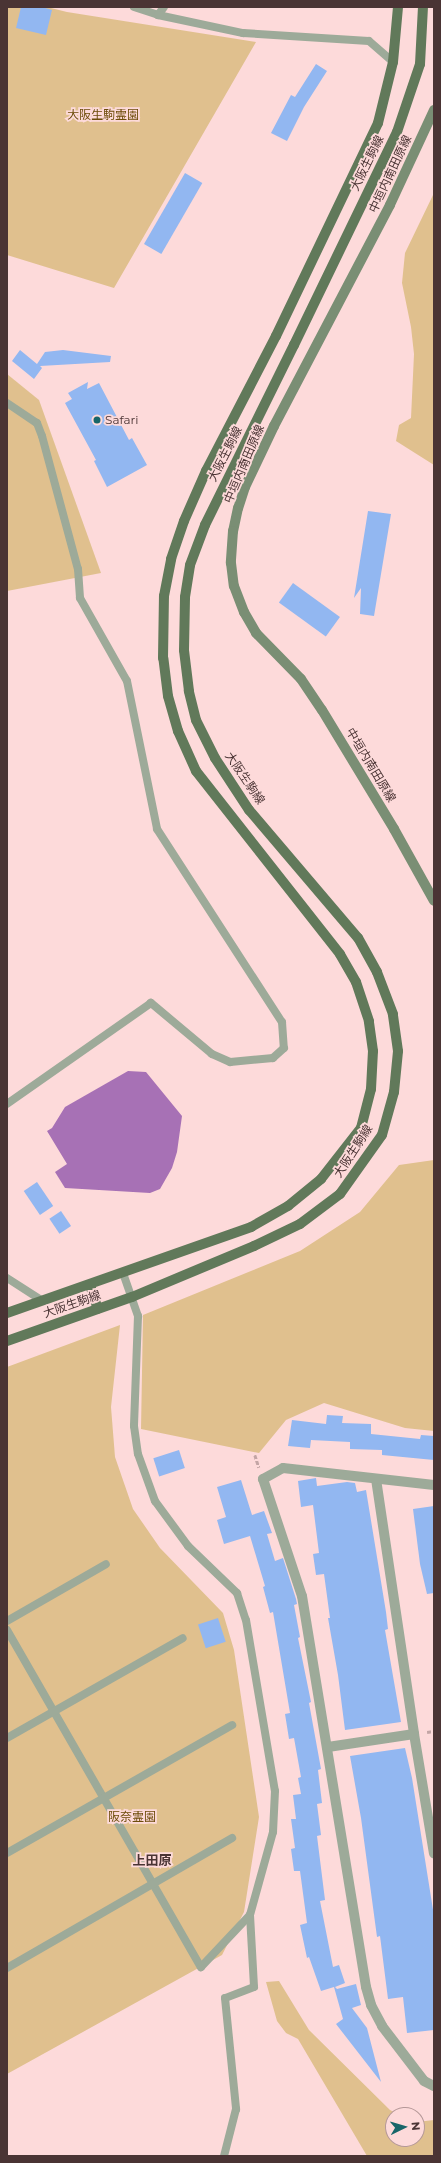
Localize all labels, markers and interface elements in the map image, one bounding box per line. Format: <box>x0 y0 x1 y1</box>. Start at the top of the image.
park label: 大阪生駒霊園 <box>67 108 139 122</box>
street label: 大阪生駒線 <box>347 133 387 193</box>
street label: 中垣内南田原線 <box>366 133 414 215</box>
place label: Safari <box>105 413 138 427</box>
marker: Safari <box>92 415 102 425</box>
street label: 中垣内南田原線 <box>221 423 267 505</box>
street label: 大阪生駒線 <box>205 424 245 484</box>
street label: 中垣内南田原線 <box>343 725 399 805</box>
street label: 大阪生駒線 <box>222 749 268 807</box>
street label: 大阪生駒線 <box>331 1122 375 1180</box>
street label: 大阪生駒線 <box>41 1287 103 1321</box>
park label: 阪奈霊園 <box>108 1810 156 1824</box>
district label: 上田原 <box>133 1852 171 1868</box>
north arrow <box>385 2107 425 2147</box>
text: N <box>409 2121 423 2131</box>

